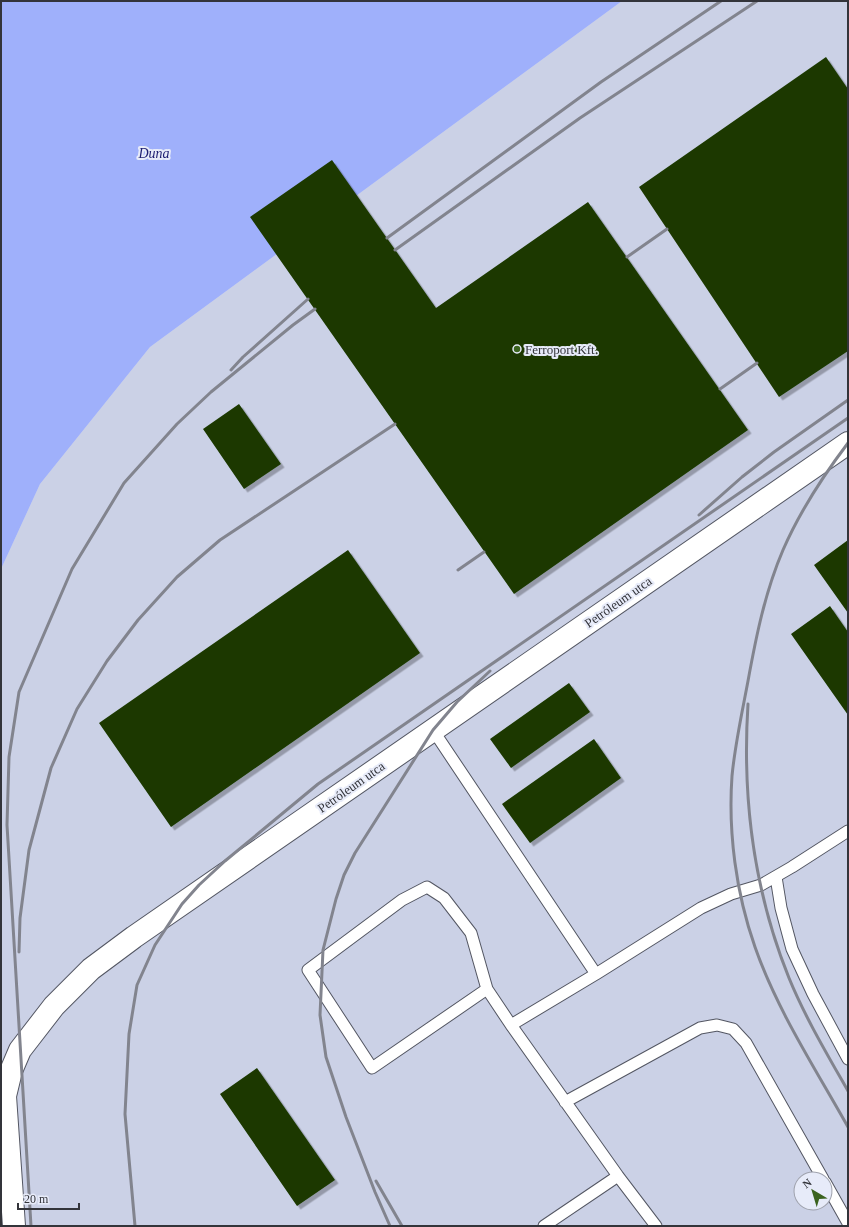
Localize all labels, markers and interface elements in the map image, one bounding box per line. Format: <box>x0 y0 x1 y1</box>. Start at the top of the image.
water label: Duna <box>137 146 170 161</box>
place label: Ferroport Kft. <box>525 342 598 357</box>
marker: Ferroport Kft. <box>512 344 522 354</box>
street label: Petróleum utca <box>582 573 655 631</box>
street label: Petróleum utca <box>315 758 388 816</box>
north arrow <box>793 1171 833 1211</box>
text: N <box>800 1176 814 1190</box>
scale bar <box>18 1185 79 1211</box>
text: 20 m <box>24 1192 49 1206</box>

